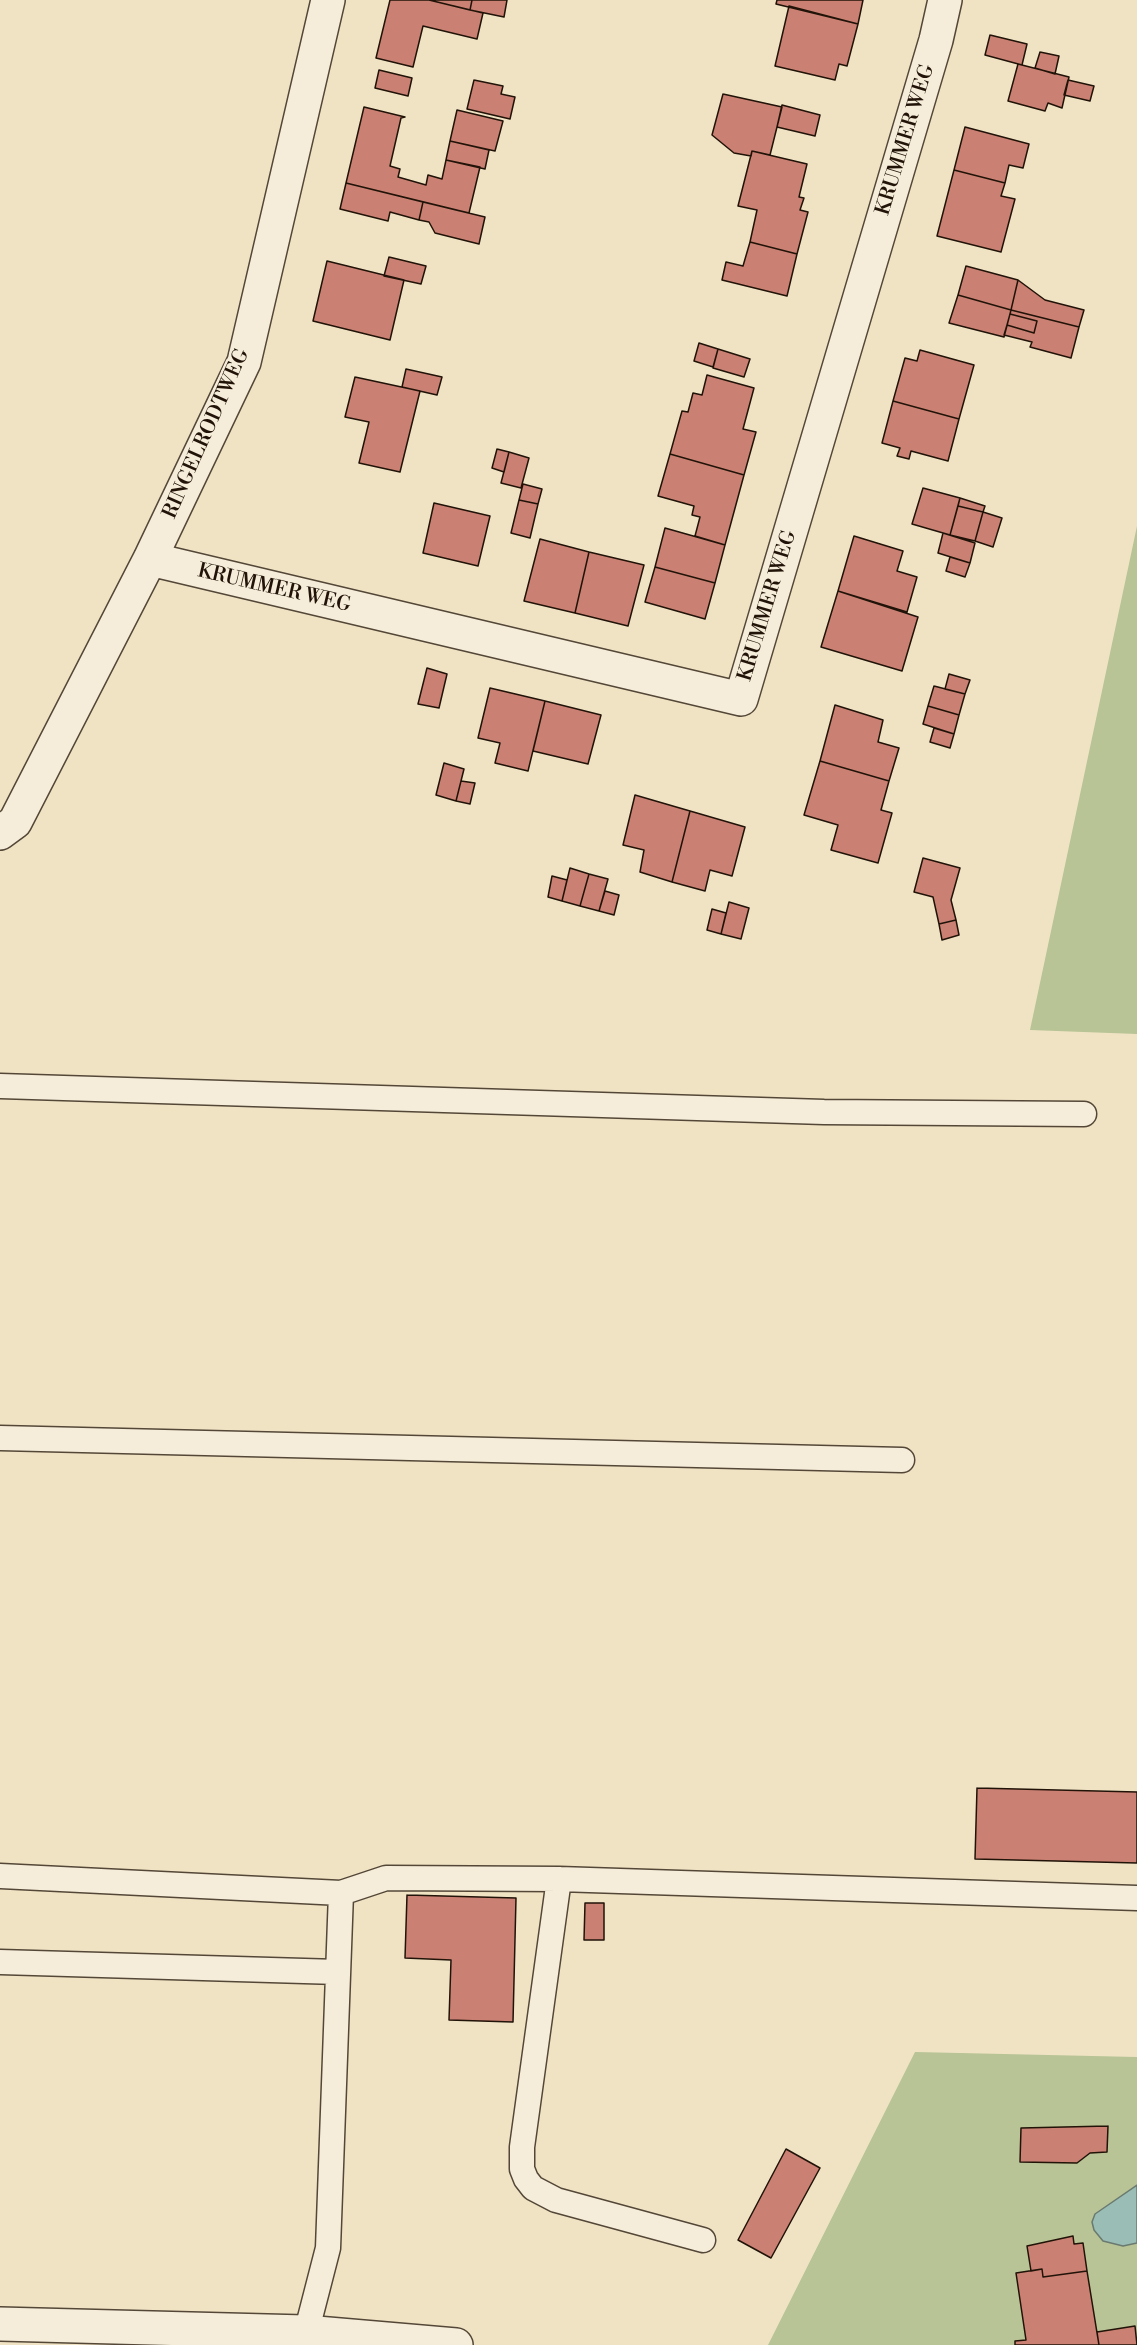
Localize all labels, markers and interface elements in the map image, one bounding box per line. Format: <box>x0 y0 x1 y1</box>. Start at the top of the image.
street label: KRUMMER WEG <box>872 62 940 218</box>
street label: RINGELRODTWEG <box>159 345 255 523</box>
street label: KRUMMER WEG <box>734 528 802 684</box>
street label: KRUMMER WEG <box>195 560 353 618</box>

